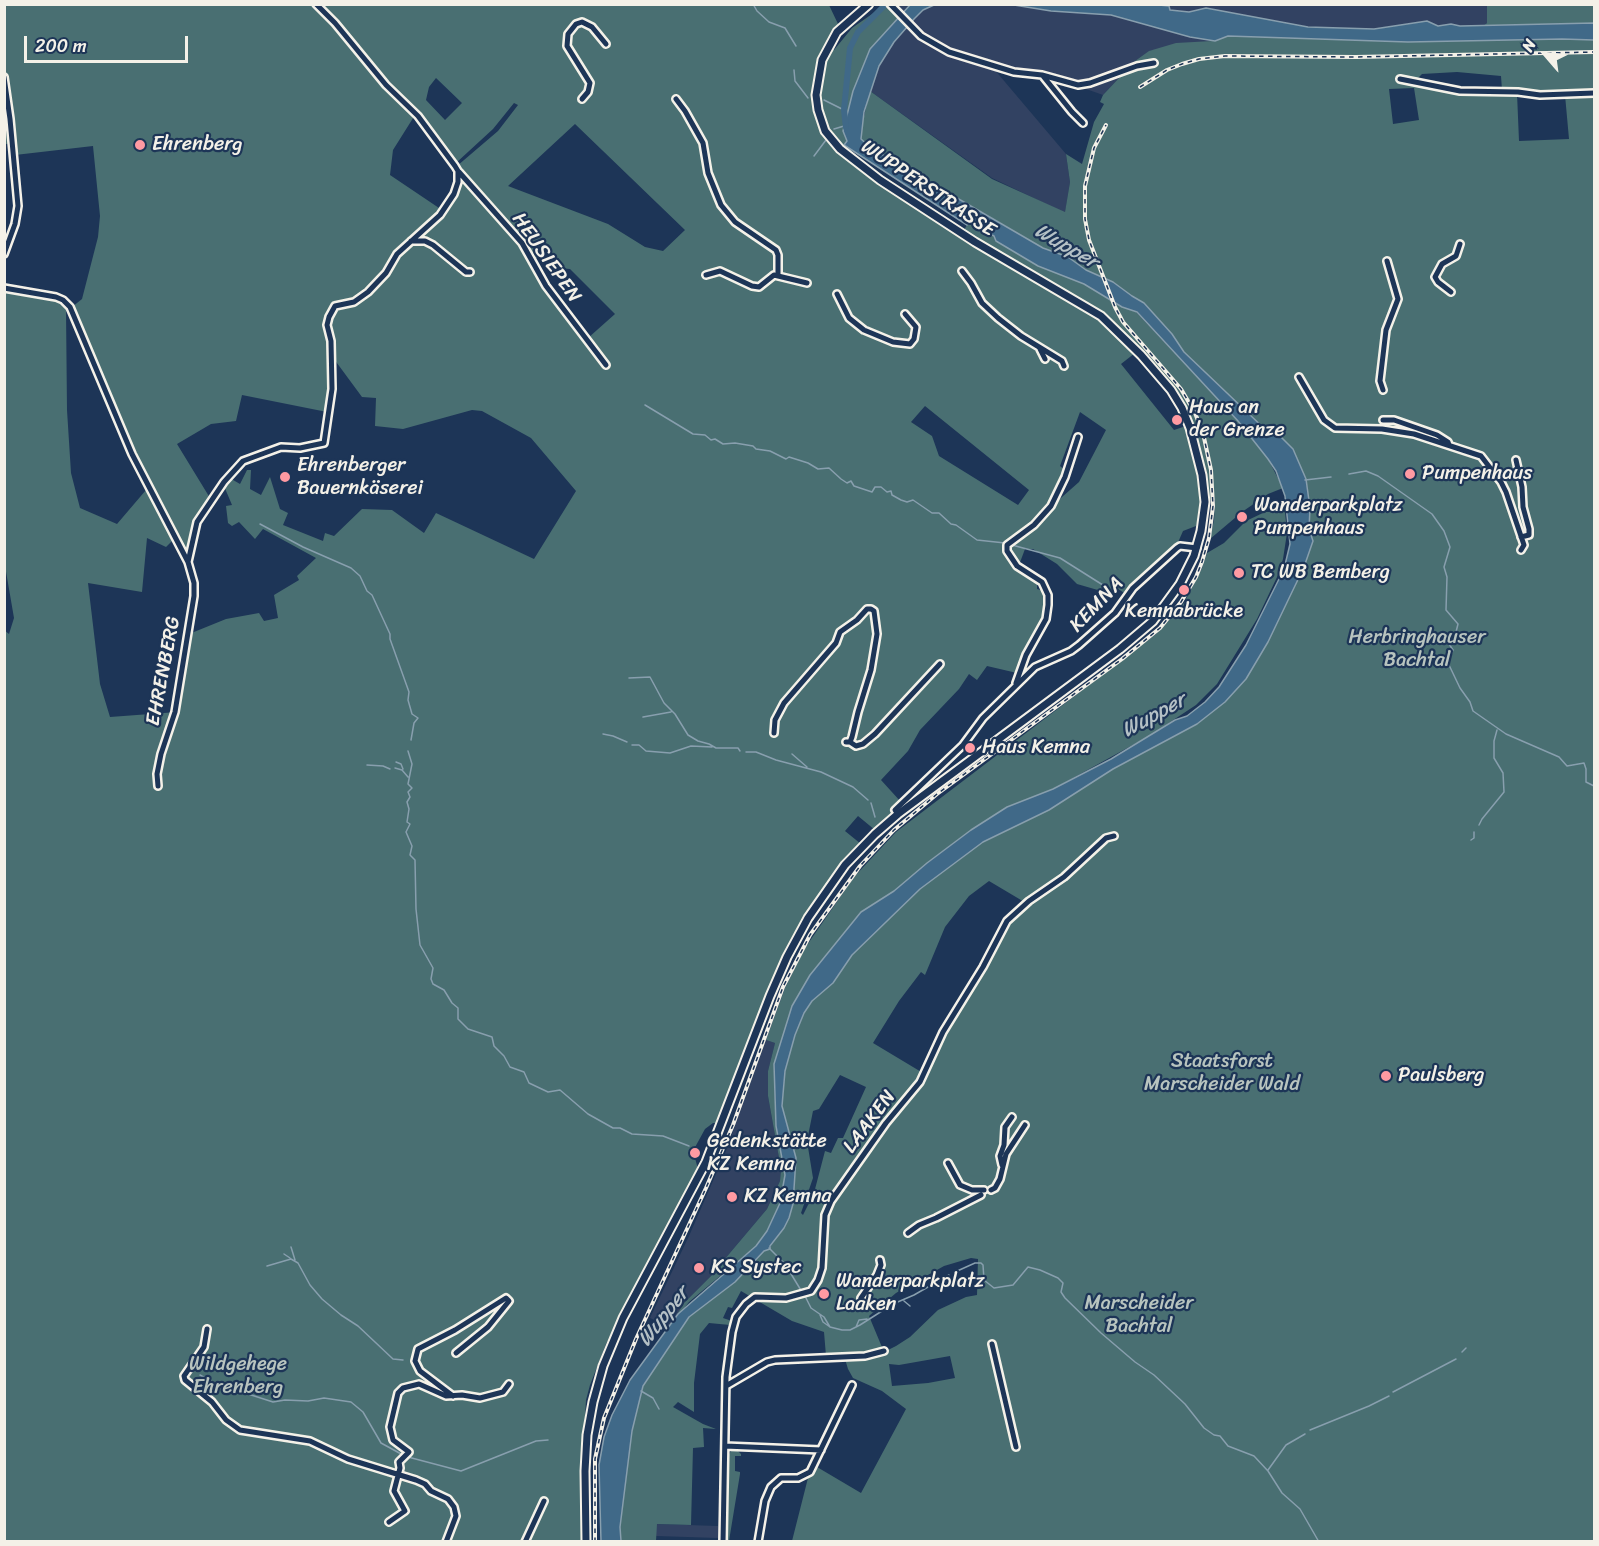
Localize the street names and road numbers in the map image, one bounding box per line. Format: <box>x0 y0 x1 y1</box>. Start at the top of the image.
street label: WUPPERSTRASSE <box>856 135 1000 243</box>
street label: HEUSIEPEN <box>506 208 586 308</box>
street label: KEMNA <box>1065 572 1129 638</box>
street label: EHRENBERG <box>142 614 186 728</box>
street label: LAAKEN <box>839 1086 901 1158</box>

